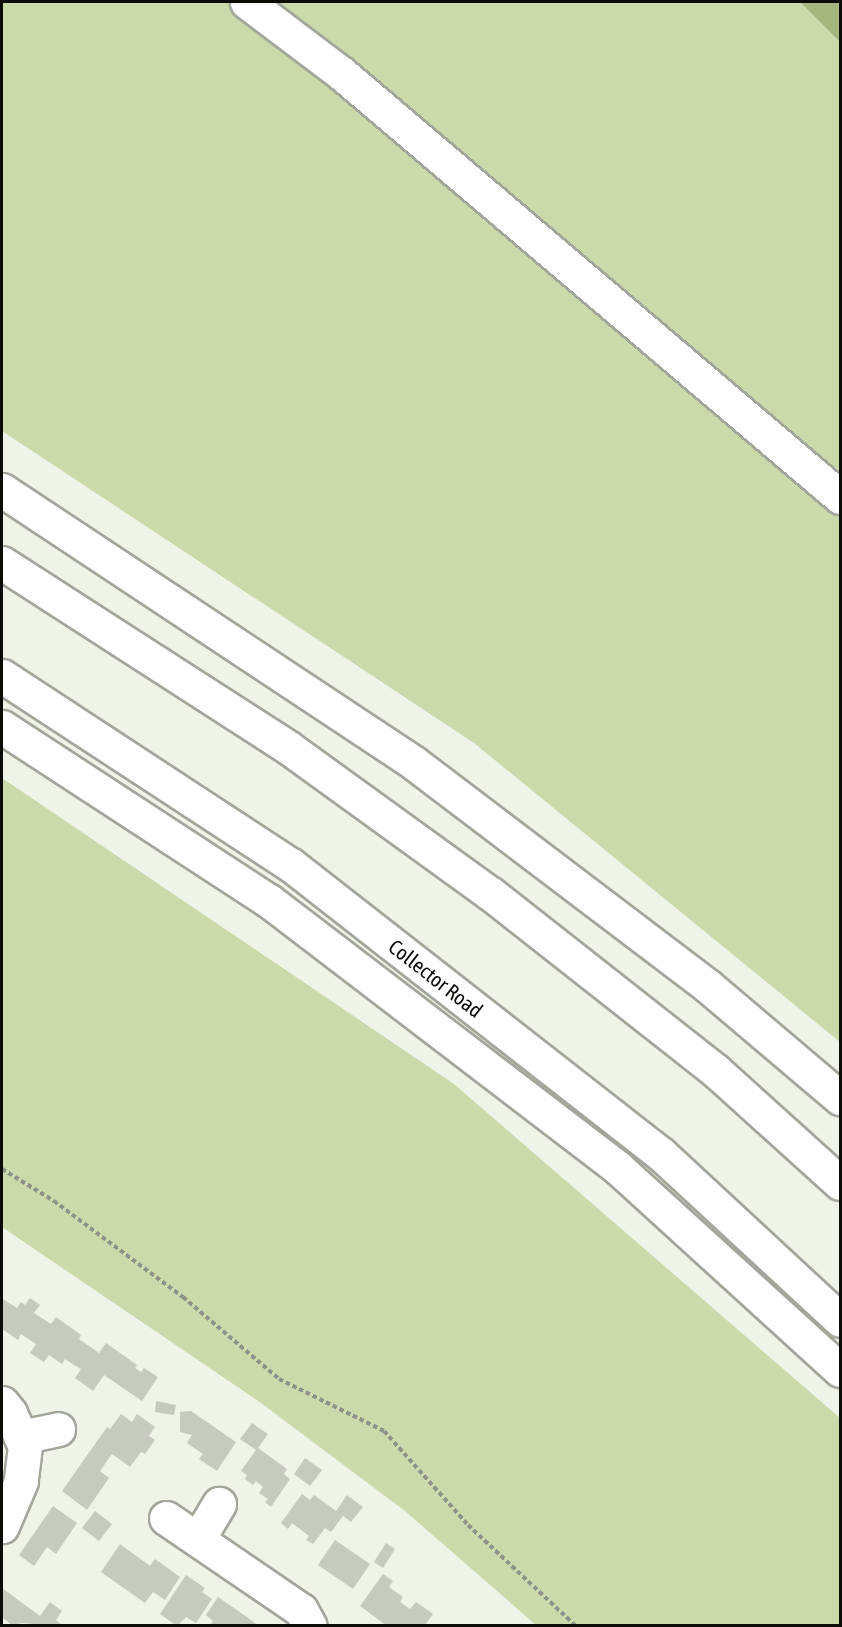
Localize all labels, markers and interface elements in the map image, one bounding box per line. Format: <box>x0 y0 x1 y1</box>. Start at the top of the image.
street label: Collector Road <box>384 933 488 1023</box>

